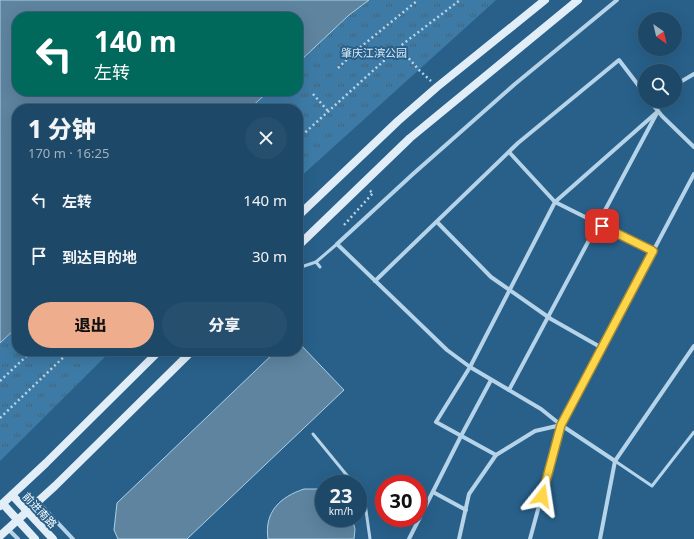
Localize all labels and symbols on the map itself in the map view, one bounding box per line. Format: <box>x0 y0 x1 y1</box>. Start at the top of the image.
north arrow <box>638 12 682 56</box>
park label: 肇庆江滨公园 <box>341 45 407 60</box>
pin <box>585 209 619 243</box>
speed limit sign: 30 <box>375 475 427 527</box>
position arrow <box>521 475 563 517</box>
street label: 前进南路 <box>20 489 60 531</box>

